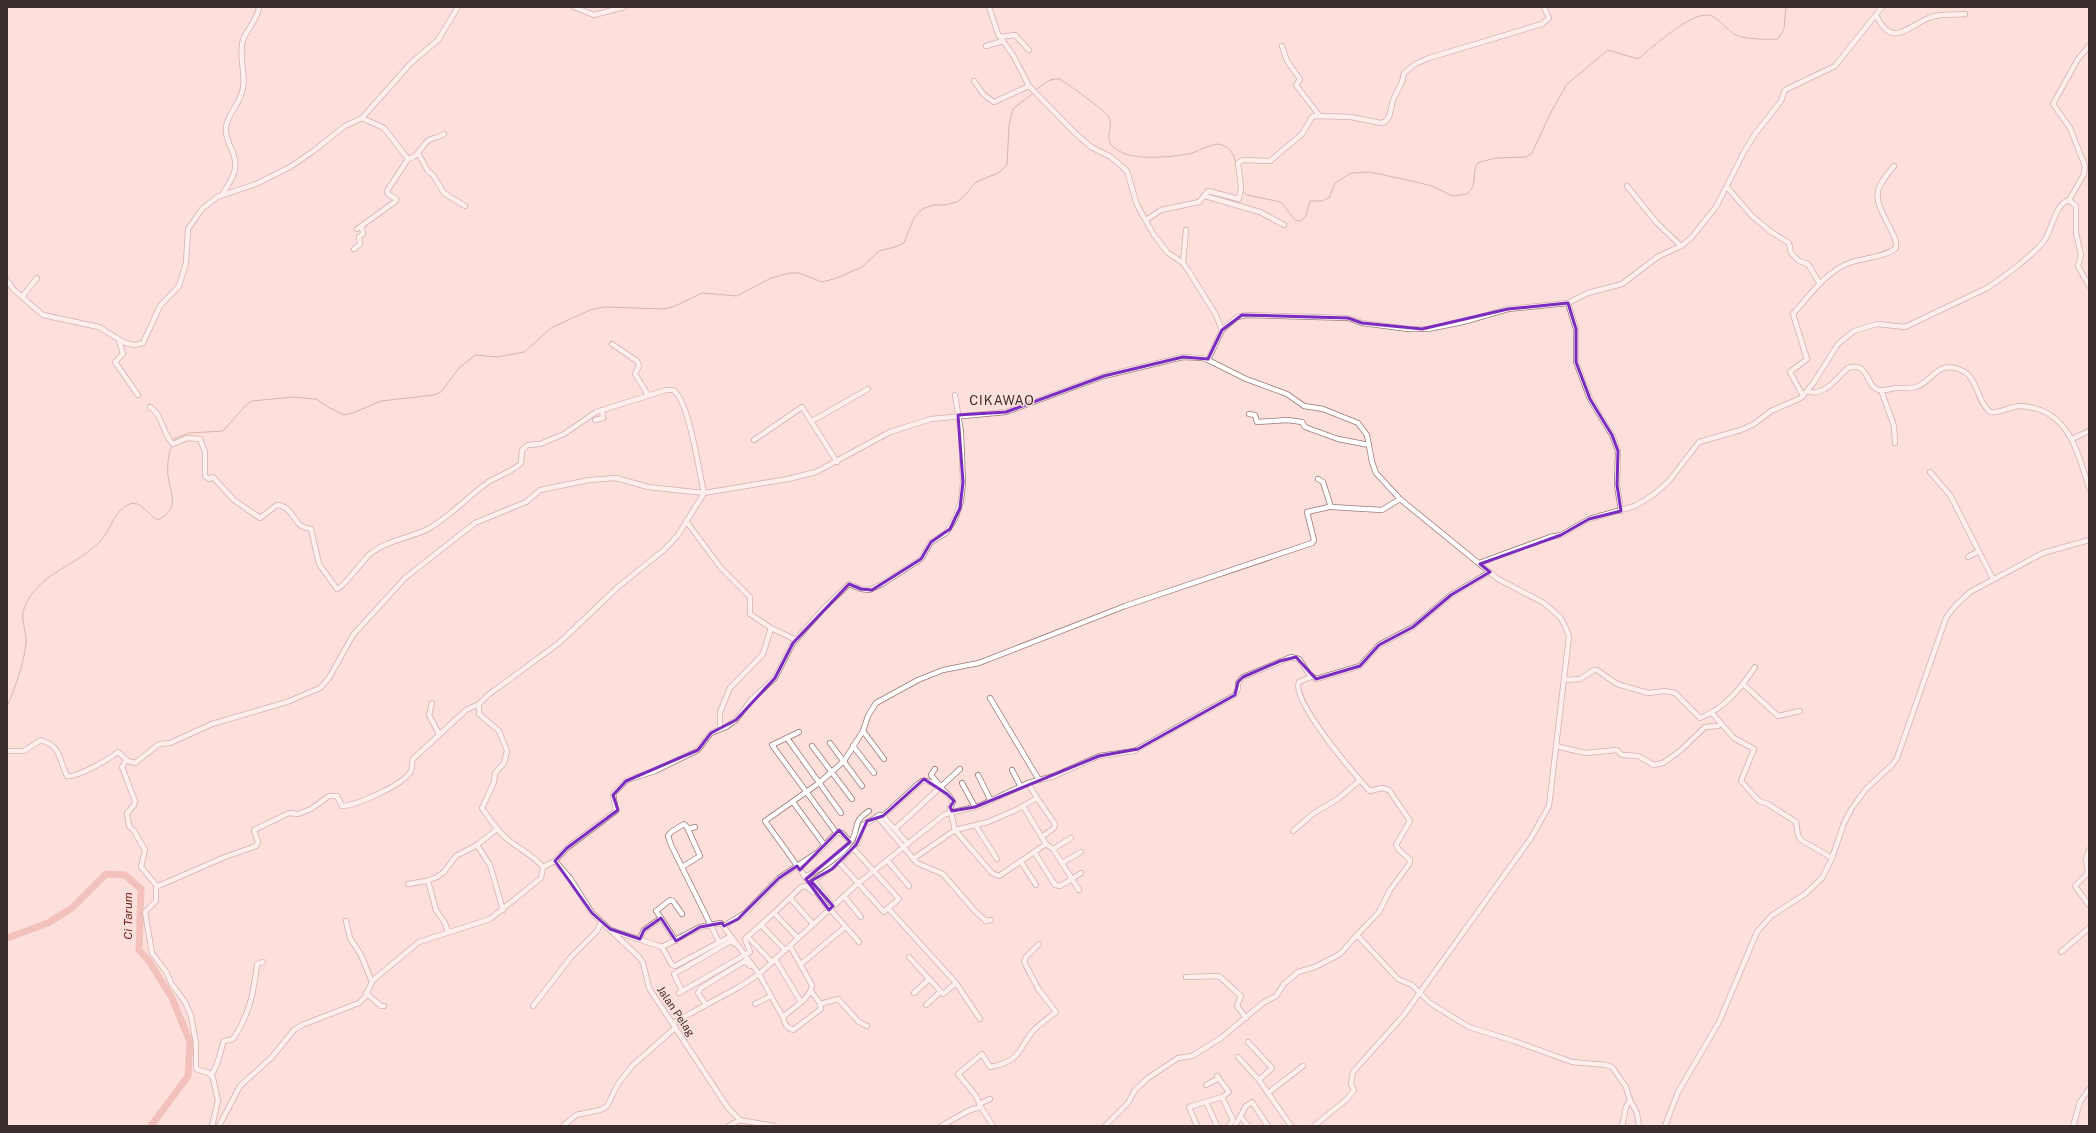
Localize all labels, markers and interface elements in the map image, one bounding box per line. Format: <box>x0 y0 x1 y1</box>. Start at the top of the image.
district label: CIKAWAO <box>969 393 1035 408</box>
water label: Ci Tarum <box>121 892 135 940</box>
street label: Jalan Pelag <box>655 984 697 1039</box>

